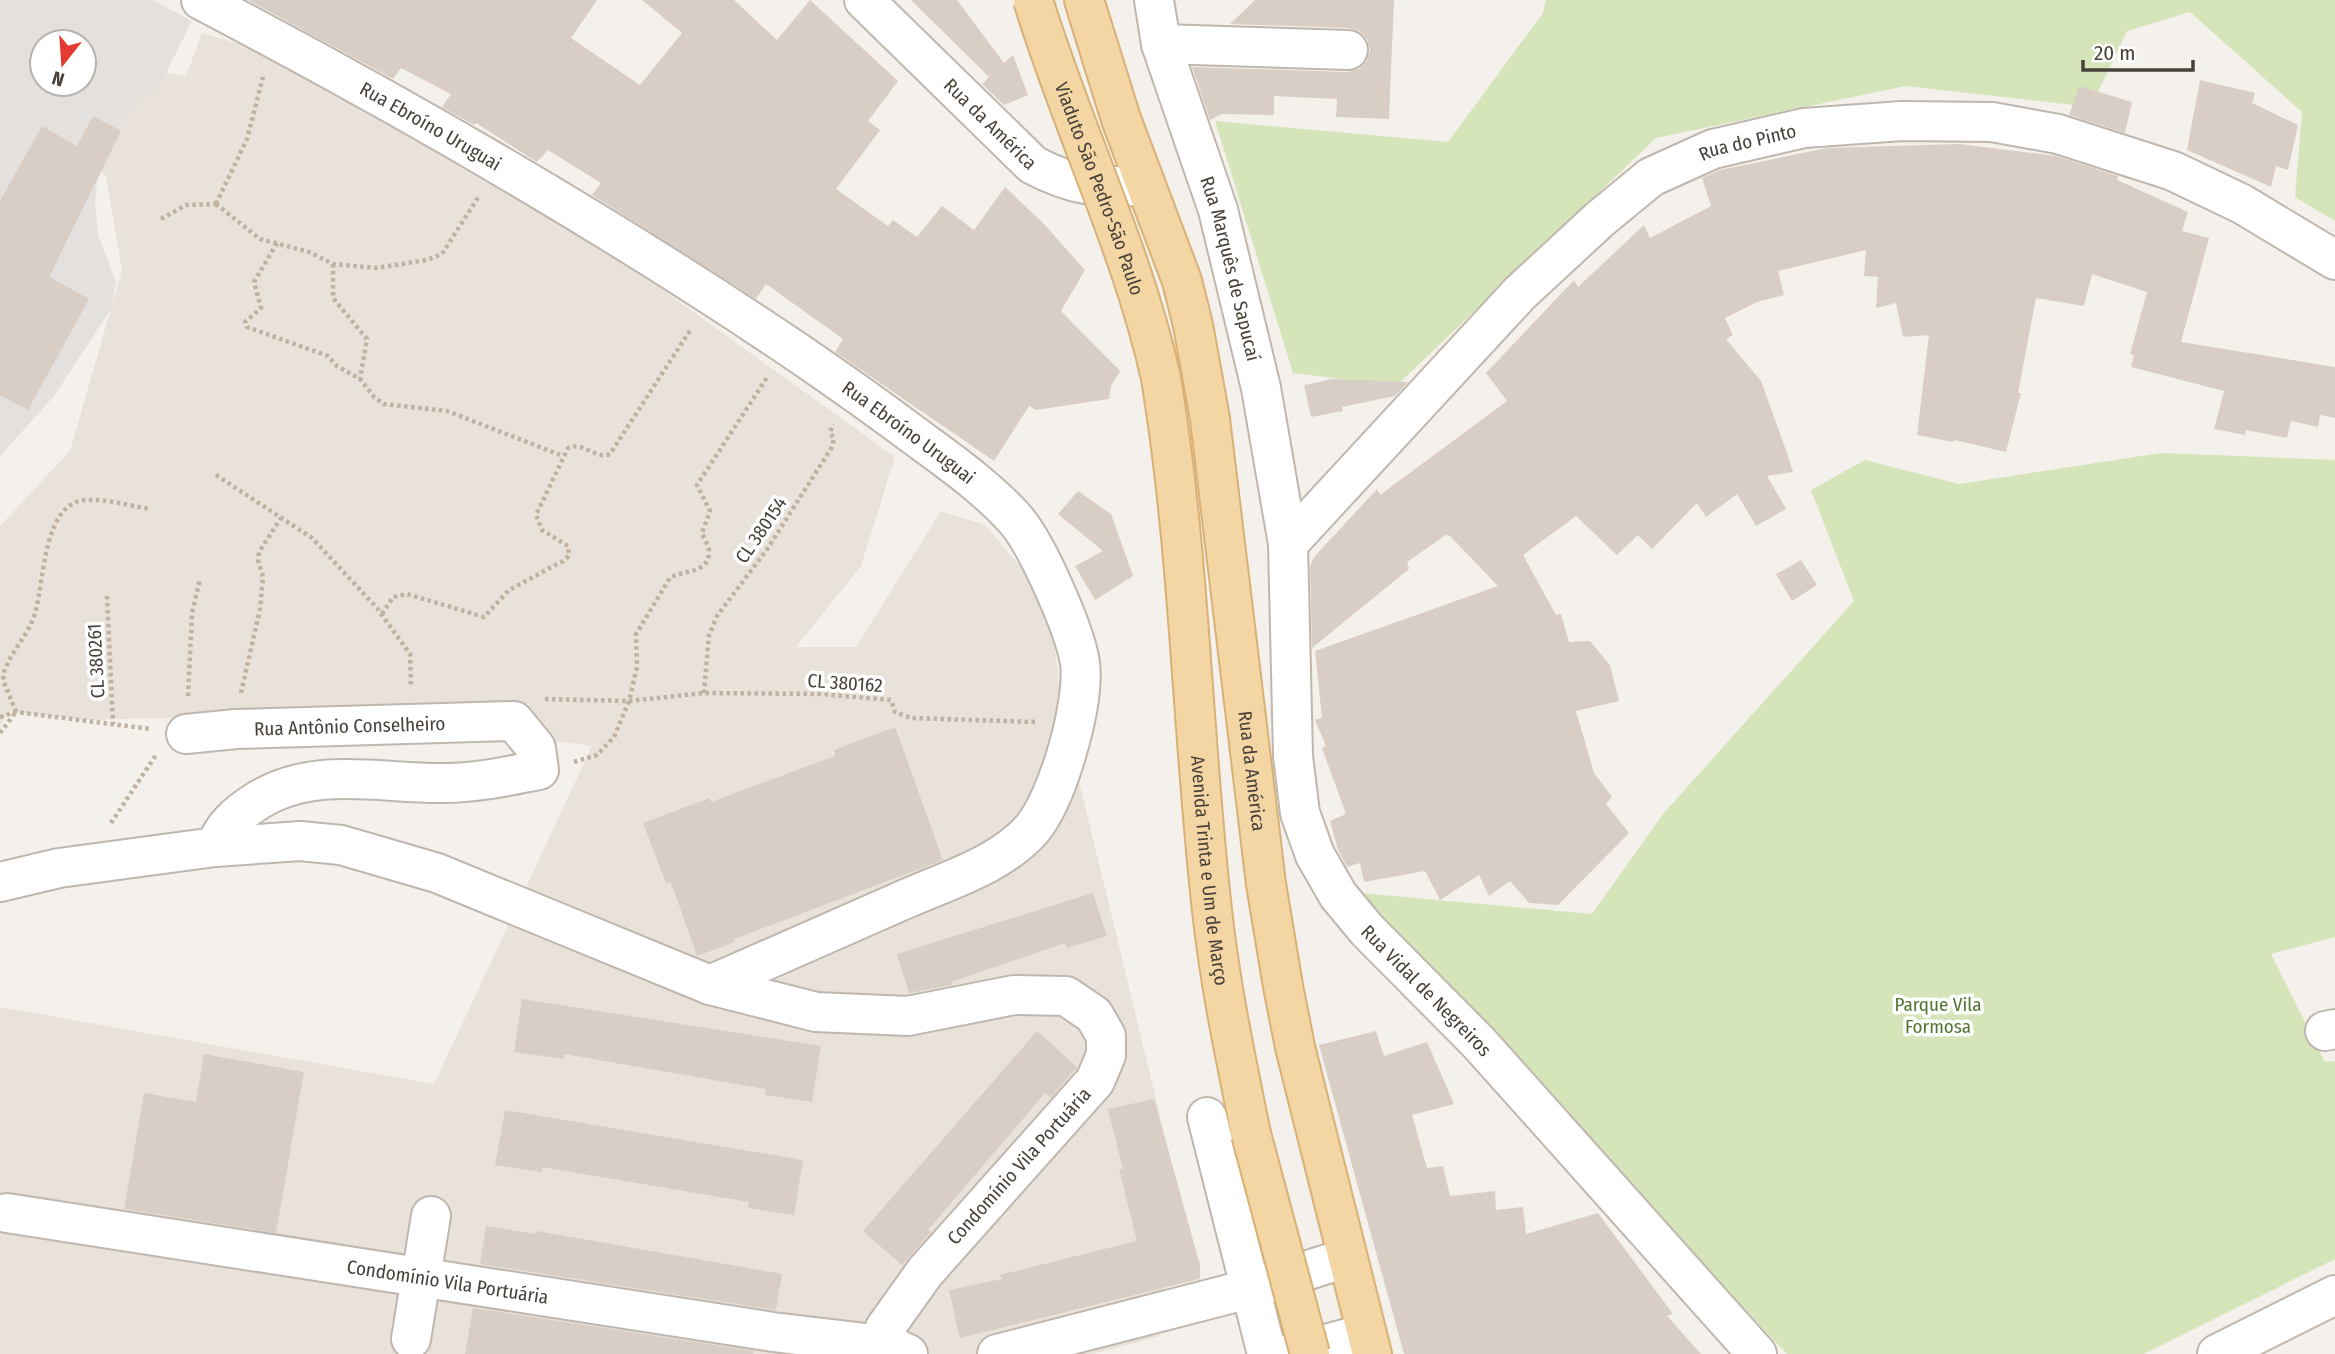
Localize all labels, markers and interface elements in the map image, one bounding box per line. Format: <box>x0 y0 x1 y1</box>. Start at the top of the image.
north arrow <box>28 28 98 98</box>
scale bar <box>2083 28 2193 72</box>
text: 20 m <box>2094 40 2135 66</box>
text: N <box>49 66 67 91</box>
street label: Rua da América <box>939 73 1042 174</box>
street label: Rua Ebroíno Uruguai <box>356 77 506 175</box>
street label: Viaduto São Pedro-São Paulo <box>1050 79 1149 298</box>
street label: Rua do Pinto <box>1695 119 1798 165</box>
street label: Rua Marquês de Sapucaí <box>1196 173 1266 364</box>
street label: Rua Ebroíno Uruguai <box>838 376 980 488</box>
street label: CL 380154 <box>730 492 792 568</box>
street label: CL 380261 <box>83 623 109 699</box>
street label: CL 380162 <box>807 669 883 697</box>
street label: Rua da América <box>1234 710 1271 832</box>
street label: Rua Antônio Conselheiro <box>254 711 446 740</box>
street label: Avenida Trinta e Um de Março <box>1187 755 1234 987</box>
street label: Rua Vidal de Negreiros <box>1357 920 1497 1061</box>
park label: Parque Vila Formosa <box>1894 993 1982 1038</box>
street label: Condomínio Vila Portuária <box>942 1083 1096 1249</box>
street label: Condomínio Vila Portuária <box>345 1254 550 1308</box>

